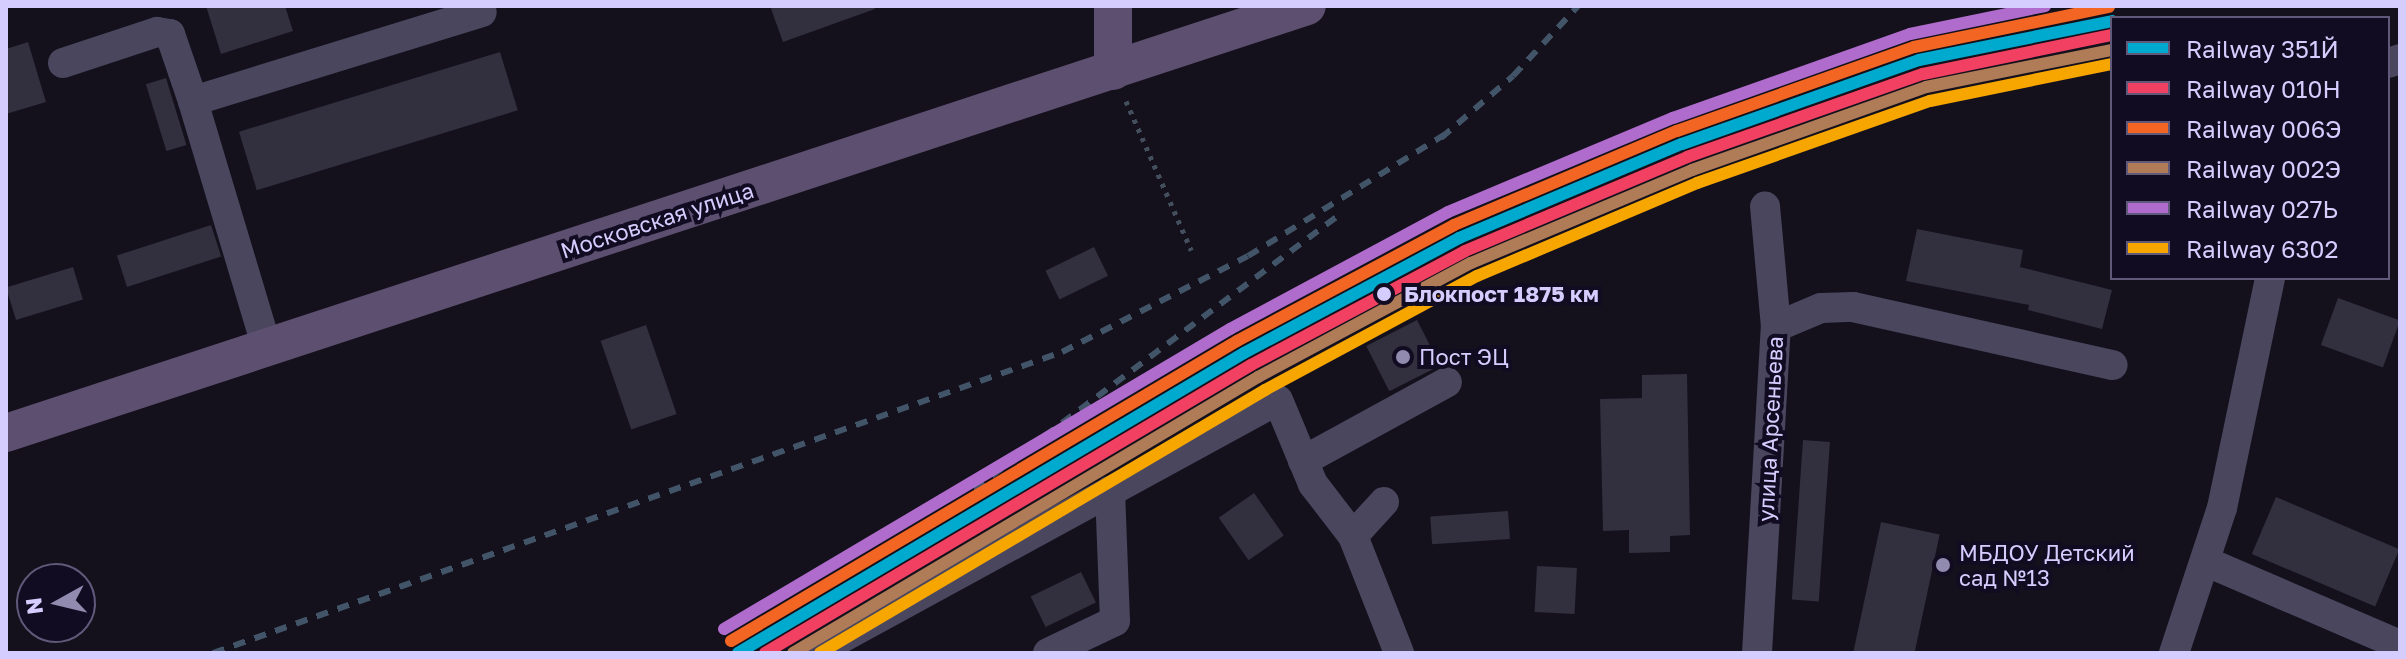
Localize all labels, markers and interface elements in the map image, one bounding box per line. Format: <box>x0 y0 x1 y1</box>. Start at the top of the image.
legend <box>2110 16 2390 280</box>
text: Railway 351Й <box>2186 34 2339 63</box>
text: Railway 010Н <box>2186 74 2341 103</box>
text: Railway 006Э <box>2186 114 2342 143</box>
text: Railway 002Э <box>2186 154 2341 183</box>
street label: Московская улица <box>557 176 757 264</box>
text: Railway 027Ь <box>2186 194 2338 223</box>
text: Railway 6302 <box>2186 234 2338 263</box>
marker: Блокпост 1875 км <box>1371 281 1397 307</box>
place label: Блокпост 1875 км <box>1404 281 1599 307</box>
street label: улица Арсеньева <box>1752 336 1788 522</box>
place label: Пост ЭЦ <box>1419 344 1509 370</box>
marker: Пост ЭЦ <box>1394 348 1412 366</box>
place label: МБДОУ Детский сад №13 <box>1959 539 2135 590</box>
marker: МБДОУ Детский сад №13 <box>1934 556 1952 574</box>
north arrow <box>16 563 96 643</box>
text: N <box>19 596 48 616</box>

